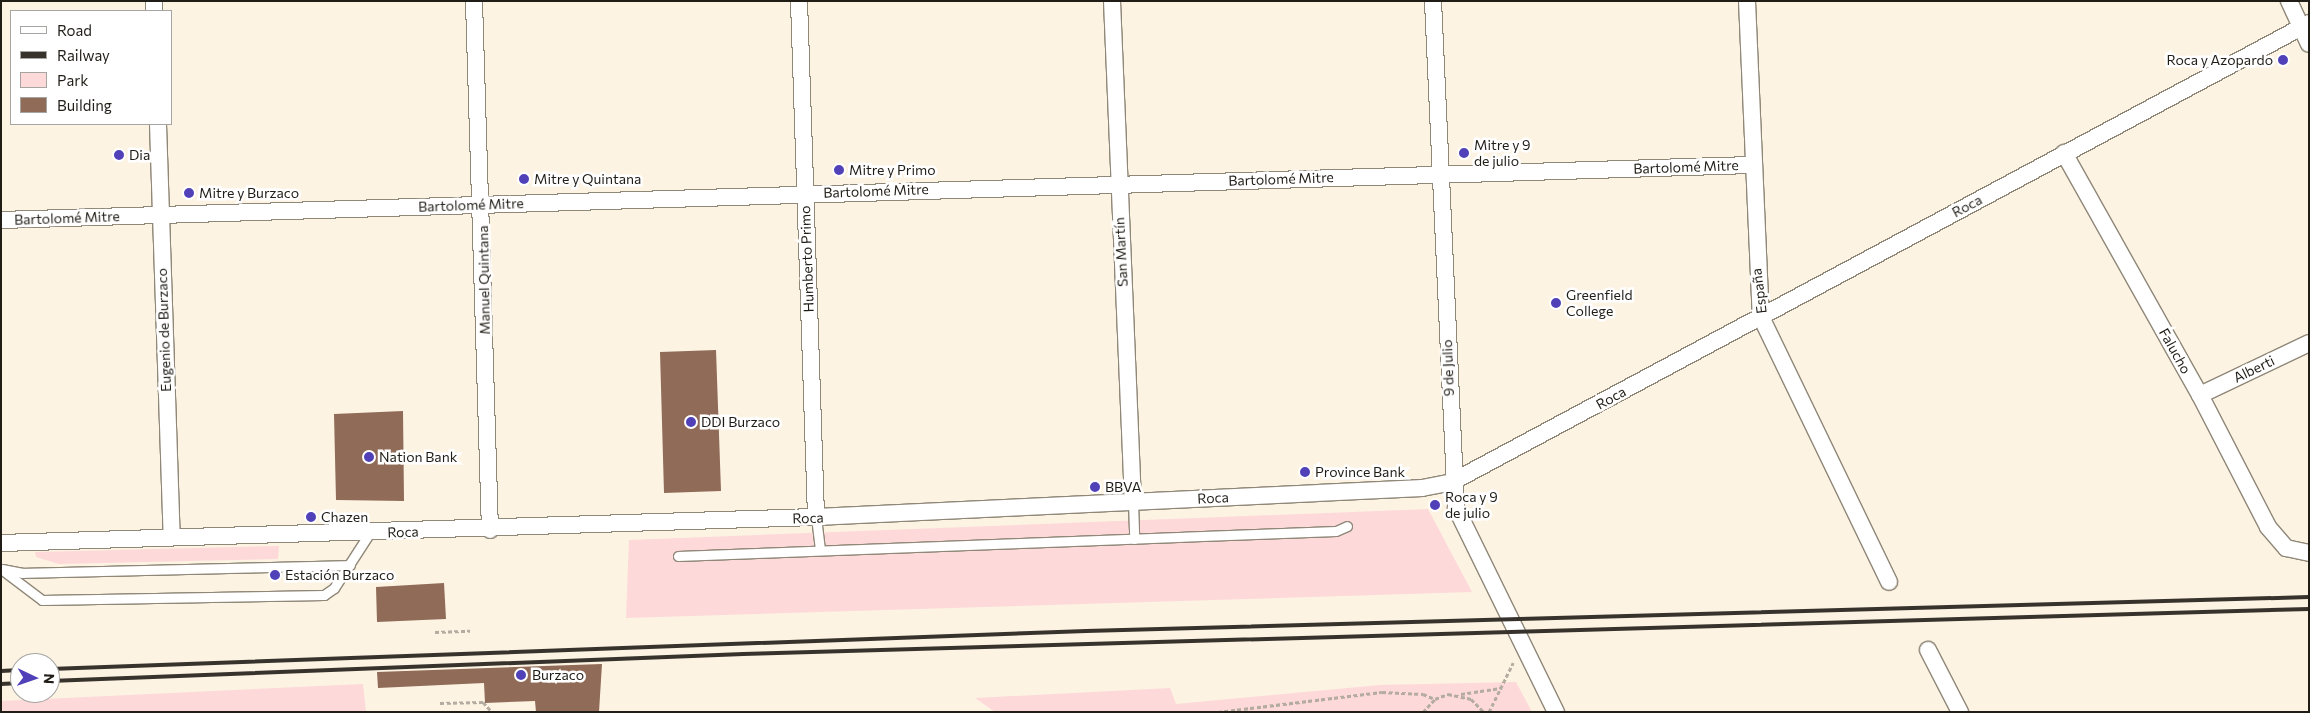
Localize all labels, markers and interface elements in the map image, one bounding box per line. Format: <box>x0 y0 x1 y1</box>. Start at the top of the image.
legend <box>10 10 172 125</box>
text: Road <box>57 21 92 39</box>
text: Railway <box>57 46 110 64</box>
place label: Roca y Azopardo <box>2166 52 2273 68</box>
marker: Roca y Azopardo <box>2277 54 2289 66</box>
text: Park <box>57 71 88 89</box>
text: Building <box>57 96 112 114</box>
place label: Mitre y 9 de julio <box>1474 137 1531 170</box>
place label: Dia <box>129 147 150 163</box>
marker: Mitre y 9 de julio <box>1458 147 1470 159</box>
marker: Dia <box>113 149 125 161</box>
street label: Bartolomé Mitre <box>1633 157 1739 177</box>
place label: Mitre y Primo <box>849 162 936 178</box>
marker: Mitre y Primo <box>833 164 845 176</box>
street label: Bartolomé Mitre <box>1228 169 1334 189</box>
place label: Mitre y Quintana <box>534 171 641 187</box>
marker: Mitre y Quintana <box>518 173 530 185</box>
street label: Bartolomé Mitre <box>823 181 929 201</box>
place label: Mitre y Burzaco <box>199 185 299 201</box>
marker: Mitre y Burzaco <box>183 187 195 199</box>
street label: Roca <box>1949 191 1985 221</box>
street label: Bartolomé Mitre <box>418 195 524 215</box>
street label: Humberto Primo <box>797 205 817 313</box>
street label: Bartolomé Mitre <box>14 208 120 228</box>
street label: San Martín <box>1111 217 1131 287</box>
street label: Manuel Quintana <box>475 225 493 335</box>
street label: España <box>1748 267 1770 315</box>
street label: Eugenio de Burzaco <box>153 268 175 392</box>
place label: Greenfield College <box>1566 287 1633 320</box>
marker: Greenfield College <box>1550 297 1562 309</box>
street label: Falucho <box>2156 325 2194 377</box>
street label: 9 de Julio <box>1439 339 1457 397</box>
street label: Alberti <box>2231 352 2277 386</box>
street label: Roca <box>1593 383 1629 413</box>
place label: DDI Burzaco <box>701 414 780 430</box>
marker: DDI Burzaco <box>685 416 697 428</box>
place label: Nation Bank <box>379 449 457 465</box>
marker: Nation Bank <box>363 451 375 463</box>
place label: Province Bank <box>1315 464 1405 480</box>
marker: Province Bank <box>1299 466 1311 478</box>
place label: BBVA <box>1105 479 1141 495</box>
marker: BBVA <box>1089 481 1101 493</box>
street label: Roca <box>1197 489 1229 507</box>
place label: Roca y 9 de julio <box>1445 489 1498 522</box>
marker: Roca y 9 de julio <box>1429 499 1441 511</box>
place label: Chazen <box>321 509 368 525</box>
street label: Roca <box>792 509 824 527</box>
marker: Chazen <box>305 511 317 523</box>
street label: Roca <box>387 523 419 541</box>
place label: Estación Burzaco <box>285 567 394 583</box>
marker: Estación Burzaco <box>269 569 281 581</box>
north arrow <box>10 653 60 703</box>
place label: Burzaco <box>532 667 584 683</box>
marker: Burzaco <box>514 668 528 682</box>
text: N <box>41 673 58 684</box>

